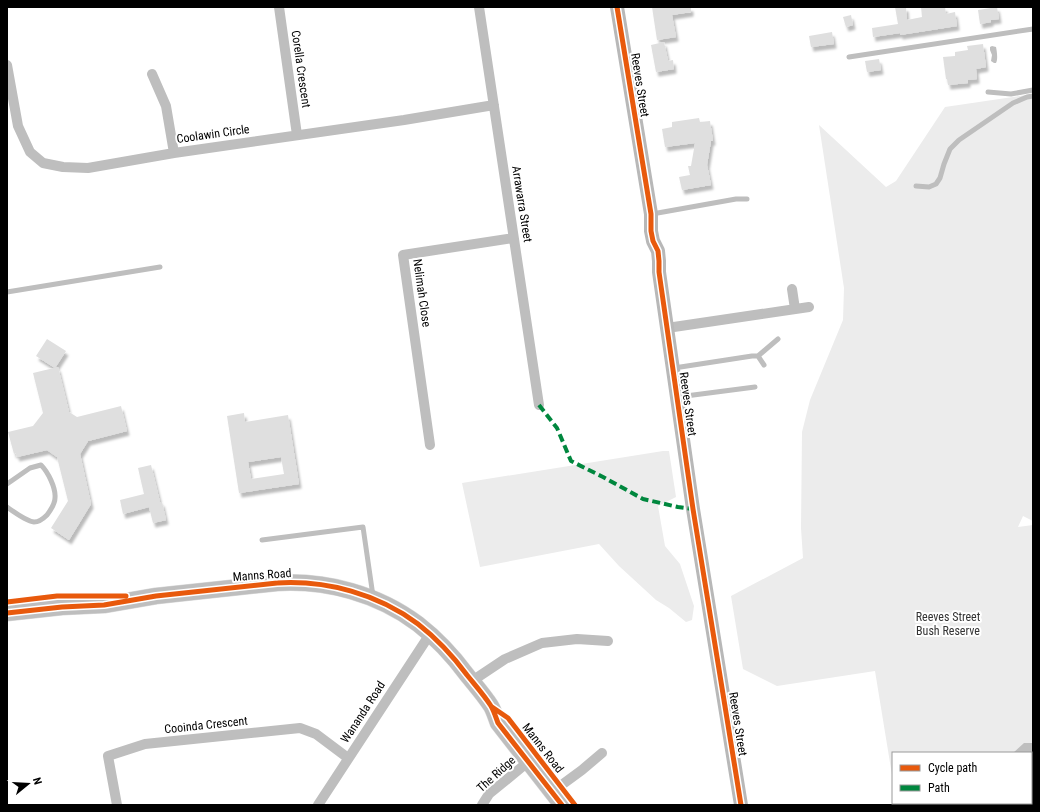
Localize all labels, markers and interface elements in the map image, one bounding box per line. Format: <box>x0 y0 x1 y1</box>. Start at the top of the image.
street label: Corella Crescent <box>289 29 313 109</box>
street label: Reeves Street <box>628 52 652 118</box>
street label: Coolawin Circle <box>176 122 251 146</box>
street label: Arrawarra Street <box>509 165 535 244</box>
street label: Nelimah Close <box>410 258 434 328</box>
street label: Reeves Street <box>677 371 699 437</box>
street label: Manns Road <box>232 566 292 584</box>
park label: Reeves Street Bush Reserve <box>916 610 981 638</box>
street label: Wananda Road <box>338 679 388 745</box>
street label: Reeves Street <box>726 691 750 757</box>
street label: Cooinda Crescent <box>164 714 249 736</box>
street label: Manns Road <box>519 721 567 775</box>
legend <box>892 752 1032 804</box>
street label: The Ridge <box>474 753 518 795</box>
text: Cycle path <box>928 761 978 775</box>
north arrow <box>8 764 48 804</box>
text: N <box>30 776 44 787</box>
text: Path <box>928 781 950 795</box>

